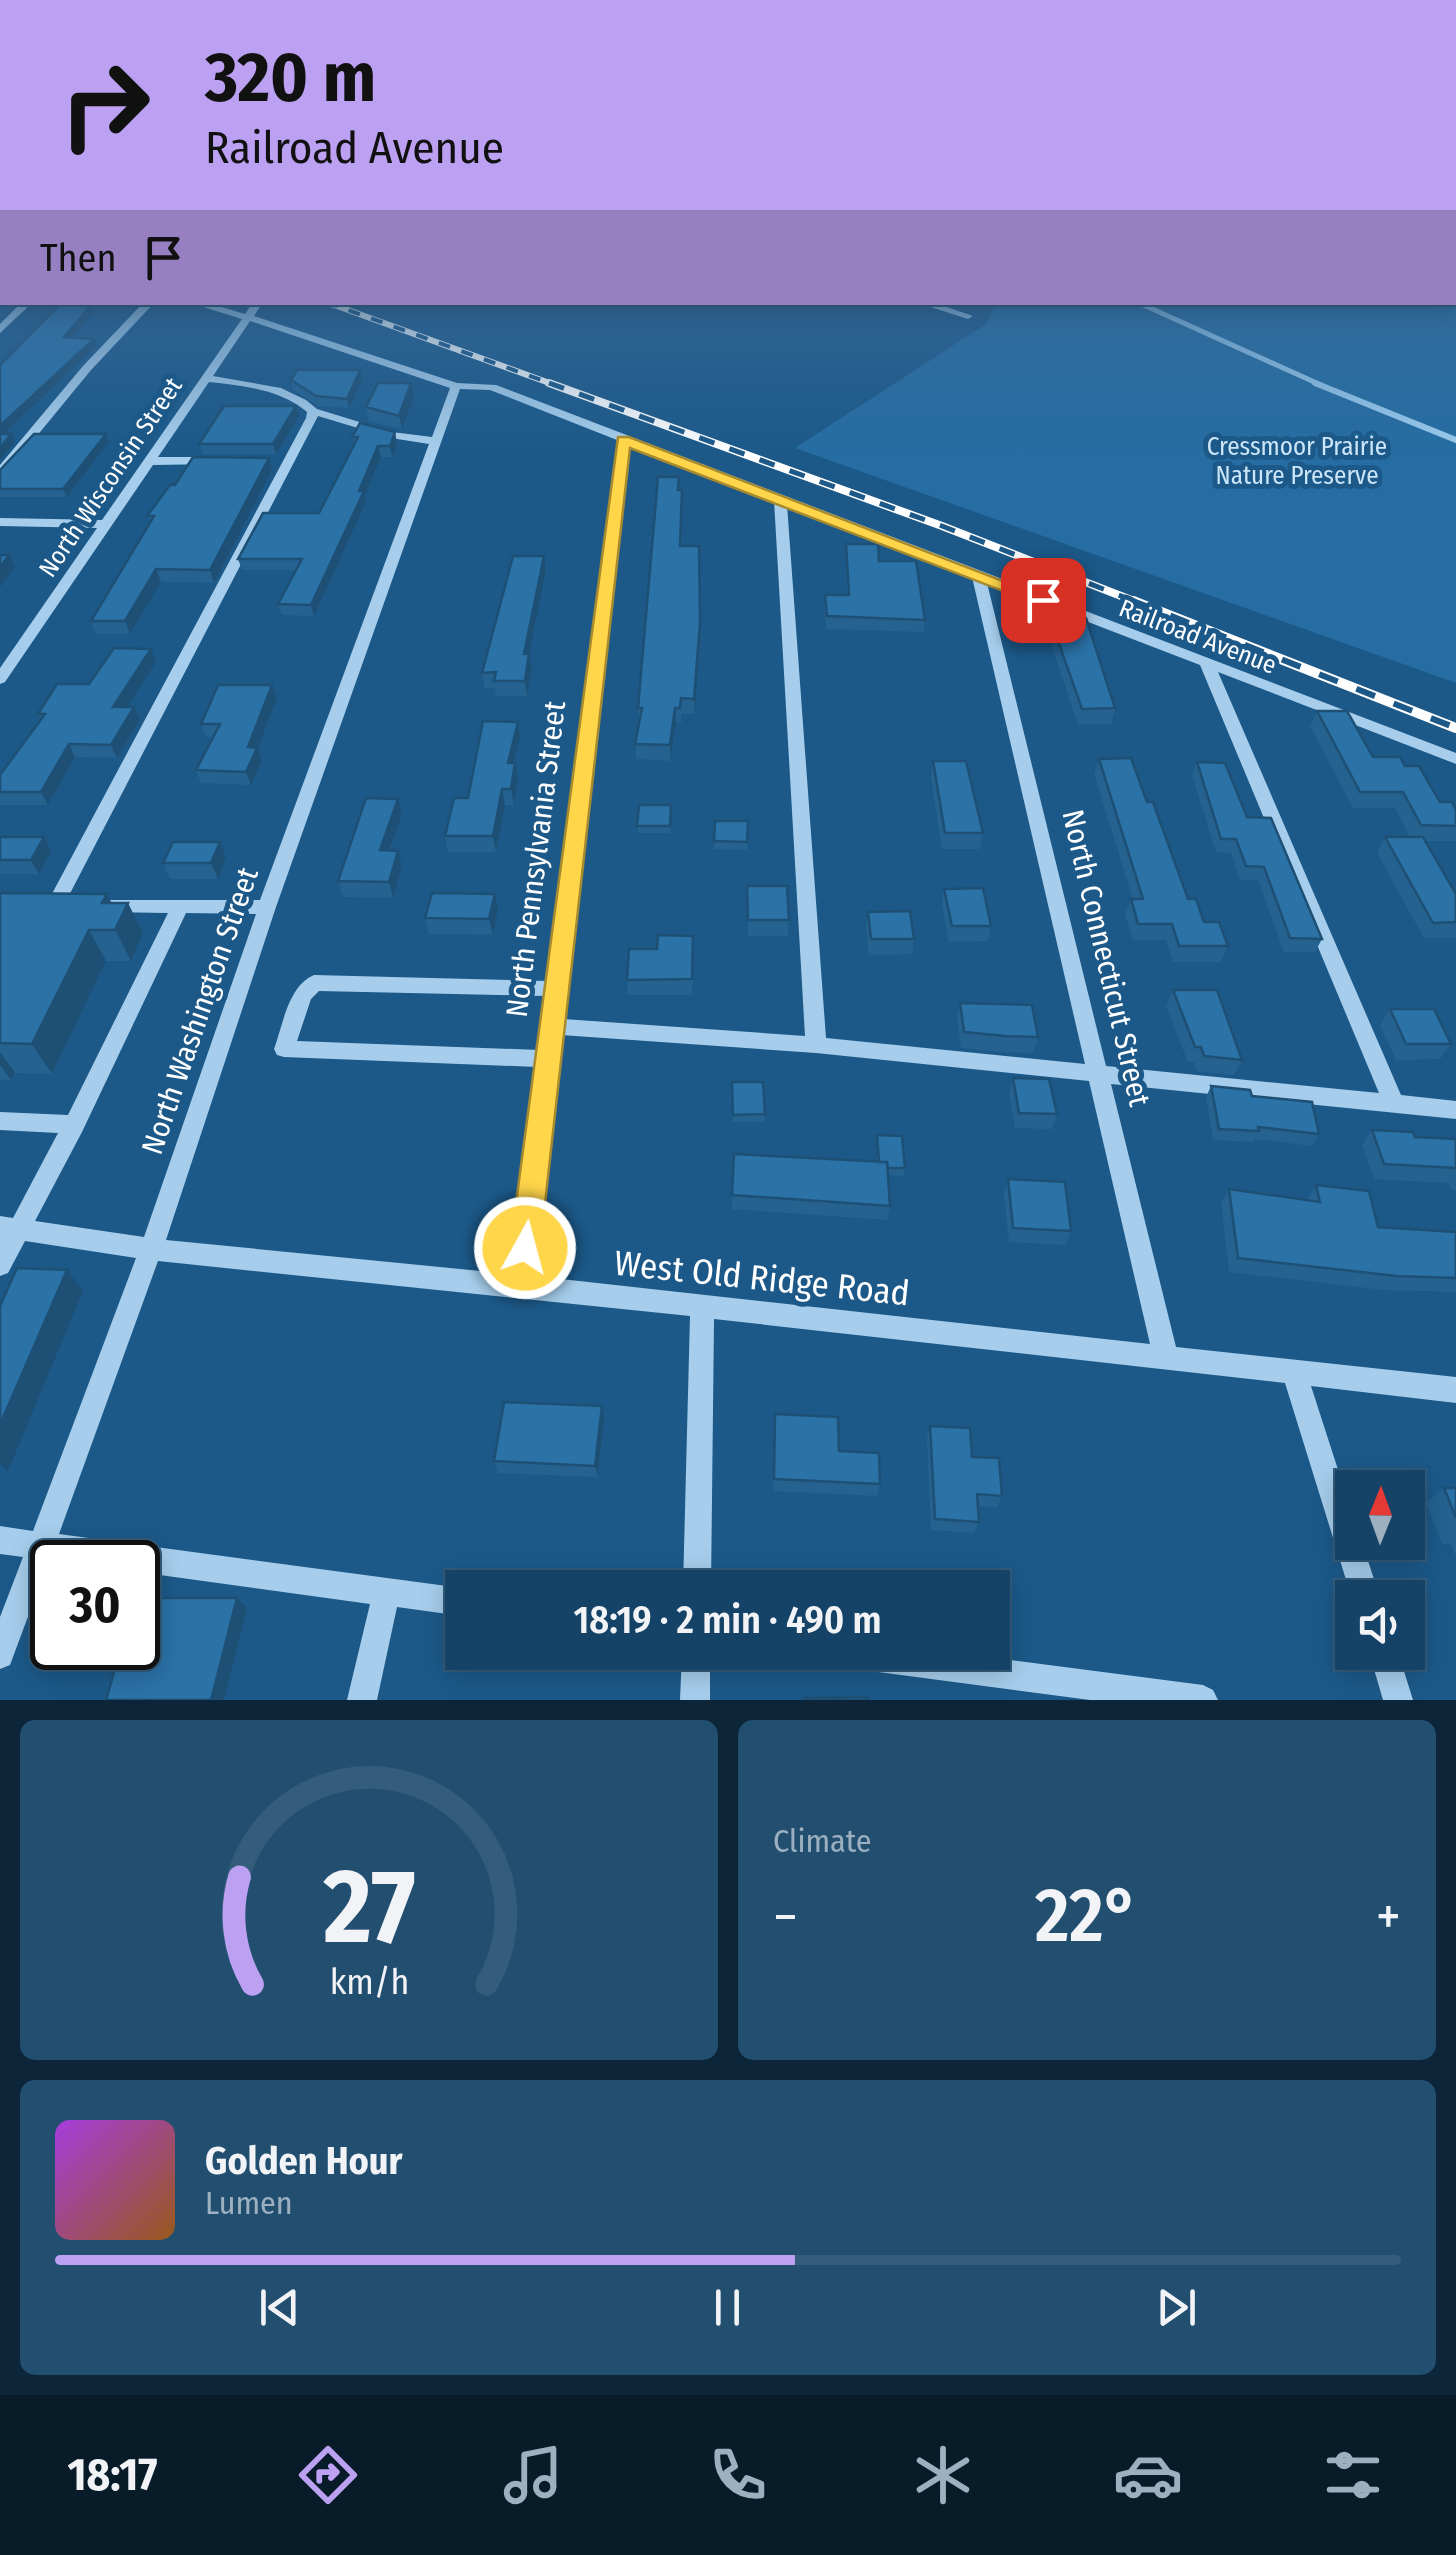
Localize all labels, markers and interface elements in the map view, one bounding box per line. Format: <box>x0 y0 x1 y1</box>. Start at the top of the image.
text: 320 m <box>205 36 376 120</box>
icon: right <box>40 40 170 170</box>
text: Railroad Avenue <box>205 121 504 175</box>
icon: arrive <box>136 230 191 285</box>
text: Then <box>40 235 116 281</box>
street label: North Wisconsin Street <box>33 371 189 583</box>
park label: Cressmoor Prairie Nature Preserve <box>1207 432 1387 491</box>
pin <box>1001 558 1086 643</box>
icon: arrive <box>1016 573 1071 628</box>
street label: Railroad Avenue <box>1115 593 1281 681</box>
street label: North Pennsylvania Street <box>499 699 573 1019</box>
street label: North Connecticut Street <box>1054 806 1158 1110</box>
street label: North Washington Street <box>134 863 266 1159</box>
position arrow <box>473 1196 577 1300</box>
street label: West Old Ridge Road <box>612 1242 912 1314</box>
north arrow <box>1335 1470 1425 1560</box>
map controls <box>1335 1470 1425 1670</box>
speed limit sign: 30 <box>30 1540 160 1670</box>
button: sound <box>1335 1580 1425 1670</box>
text: 18:19 · 2 min · 490 m <box>574 1597 882 1643</box>
text: Climate <box>773 1822 872 1860</box>
text: 27 <box>322 1845 415 1970</box>
text: 22° <box>1035 1871 1139 1961</box>
text: − <box>773 1884 798 1950</box>
text: + <box>1376 1884 1401 1950</box>
text: km/h <box>329 1961 409 2003</box>
text: Golden Hour <box>205 2138 403 2184</box>
text: Lumen <box>205 2184 293 2222</box>
icon: previous <box>252 2280 307 2335</box>
icon: pause <box>700 2280 755 2335</box>
icon: next <box>1149 2280 1204 2335</box>
icon: directions <box>293 2440 363 2510</box>
icon: music <box>498 2440 568 2510</box>
icon: phone <box>703 2440 773 2510</box>
icon: climate <box>908 2440 978 2510</box>
icon: car <box>1113 2440 1183 2510</box>
icon: filters <box>1318 2440 1388 2510</box>
text: 18:17 <box>68 2448 157 2502</box>

